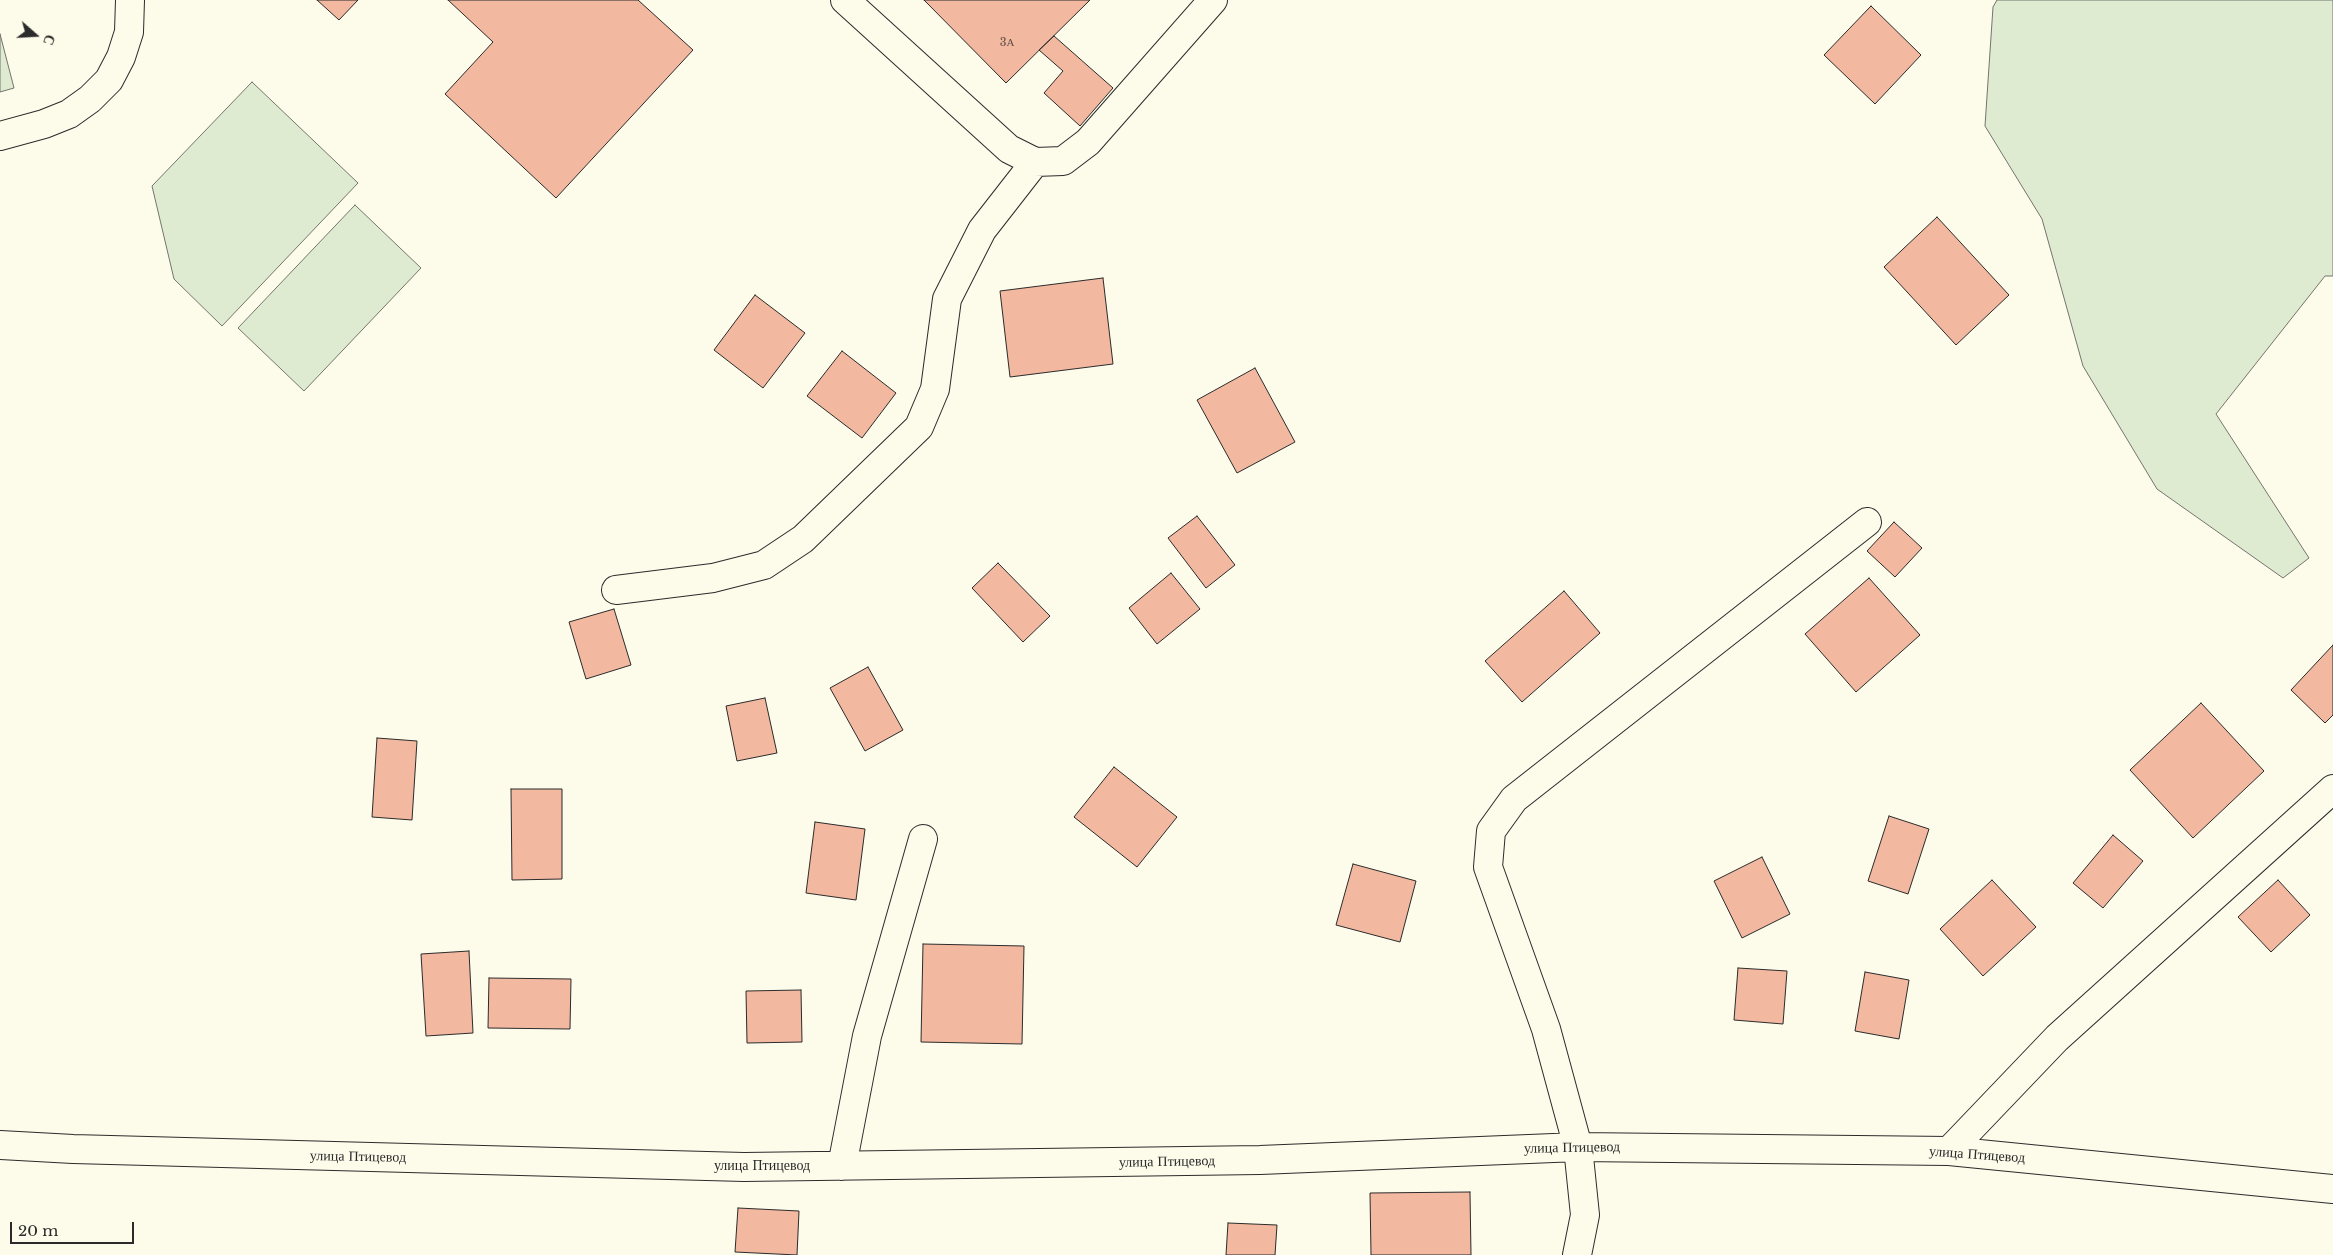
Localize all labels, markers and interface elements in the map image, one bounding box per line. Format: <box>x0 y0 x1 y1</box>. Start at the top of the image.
north arrow <box>10 10 60 60</box>
text: С <box>39 32 59 48</box>
house number: 3А <box>1000 36 1014 50</box>
street label: улица Птицевод <box>1524 1139 1620 1157</box>
street label: улица Птицевод <box>1928 1143 2026 1167</box>
street label: улица Птицевод <box>310 1148 406 1166</box>
street label: улица Птицевод <box>1119 1153 1215 1171</box>
street label: улица Птицевод <box>714 1158 810 1174</box>
scale bar <box>12 1212 136 1244</box>
text: 20 m <box>18 1221 58 1240</box>

